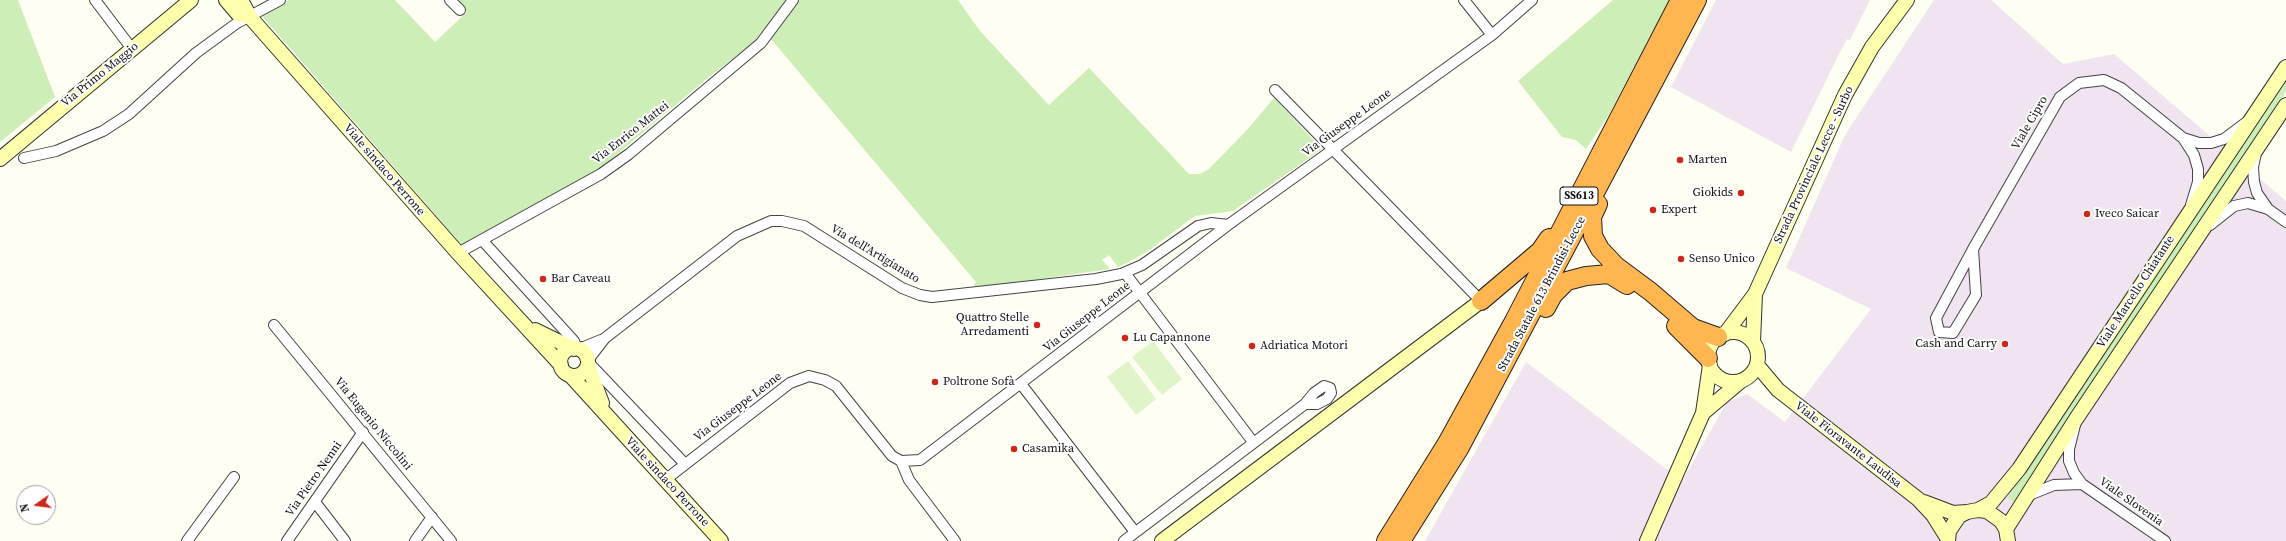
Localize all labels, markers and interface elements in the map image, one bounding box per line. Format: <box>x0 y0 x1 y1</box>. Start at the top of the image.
street label: Via Primo Maggio <box>59 39 141 111</box>
street label: Strada Provinciale Lecce - Surbo <box>1771 84 1857 246</box>
street label: Via Giuseppe Leone <box>1300 86 1394 160</box>
street label: Viale Cipro <box>2009 94 2051 152</box>
street label: Via Enrico Mattei <box>590 99 672 167</box>
street label: Viale sindaco Perrone <box>340 121 428 219</box>
place label: Marten <box>1688 153 1727 167</box>
marker: Marten <box>1675 155 1685 165</box>
place label: Giokids <box>1693 186 1733 200</box>
road number: SS613 <box>1560 187 1598 205</box>
marker: Giokids <box>1736 188 1746 198</box>
place label: Expert <box>1661 203 1697 217</box>
marker: Expert <box>1648 205 1658 215</box>
place label: Iveco Saicar <box>2095 207 2159 221</box>
marker: Iveco Saicar <box>2082 209 2092 219</box>
street label: Strada Statale 613 Brindisi-Lecce <box>1495 214 1589 374</box>
street label: Via dell'Artigianato <box>828 222 922 286</box>
street label: Viale Marcello Chiatante <box>2094 233 2178 351</box>
place label: Senso Unico <box>1689 252 1755 266</box>
marker: Senso Unico <box>1676 254 1686 264</box>
place label: Bar Caveau <box>551 272 611 286</box>
marker: Bar Caveau <box>538 274 548 284</box>
street label: Via Giuseppe Leone <box>1041 279 1133 355</box>
place label: Quattro Stelle Arredamenti <box>956 311 1029 339</box>
marker: Quattro Stelle Arredamenti <box>1032 320 1042 330</box>
place label: Lu Capannone <box>1133 331 1211 345</box>
marker: Lu Capannone <box>1120 333 1130 343</box>
place label: Cash and Carry <box>1915 337 1997 351</box>
place label: Adriatica Motori <box>1260 339 1348 353</box>
marker: Cash and Carry <box>2000 339 2010 349</box>
marker: Adriatica Motori <box>1247 341 1257 351</box>
street label: Via Giuseppe Leone <box>691 369 785 445</box>
street label: Via Eugenio Niccolini <box>331 375 415 473</box>
place label: Poltrone Sofà <box>943 375 1015 389</box>
marker: Poltrone Sofà <box>930 377 940 387</box>
street label: Viale Fioravante Laudisa <box>1792 399 1904 491</box>
street label: Viale sindaco Perrone <box>622 434 712 530</box>
street label: Via Pietro Nenni <box>283 439 345 519</box>
place label: Casamika <box>1022 442 1074 456</box>
marker: Casamika <box>1009 444 1019 454</box>
street label: Viale Slovenia <box>2096 475 2166 529</box>
north arrow <box>16 485 56 525</box>
text: N <box>17 502 33 513</box>

